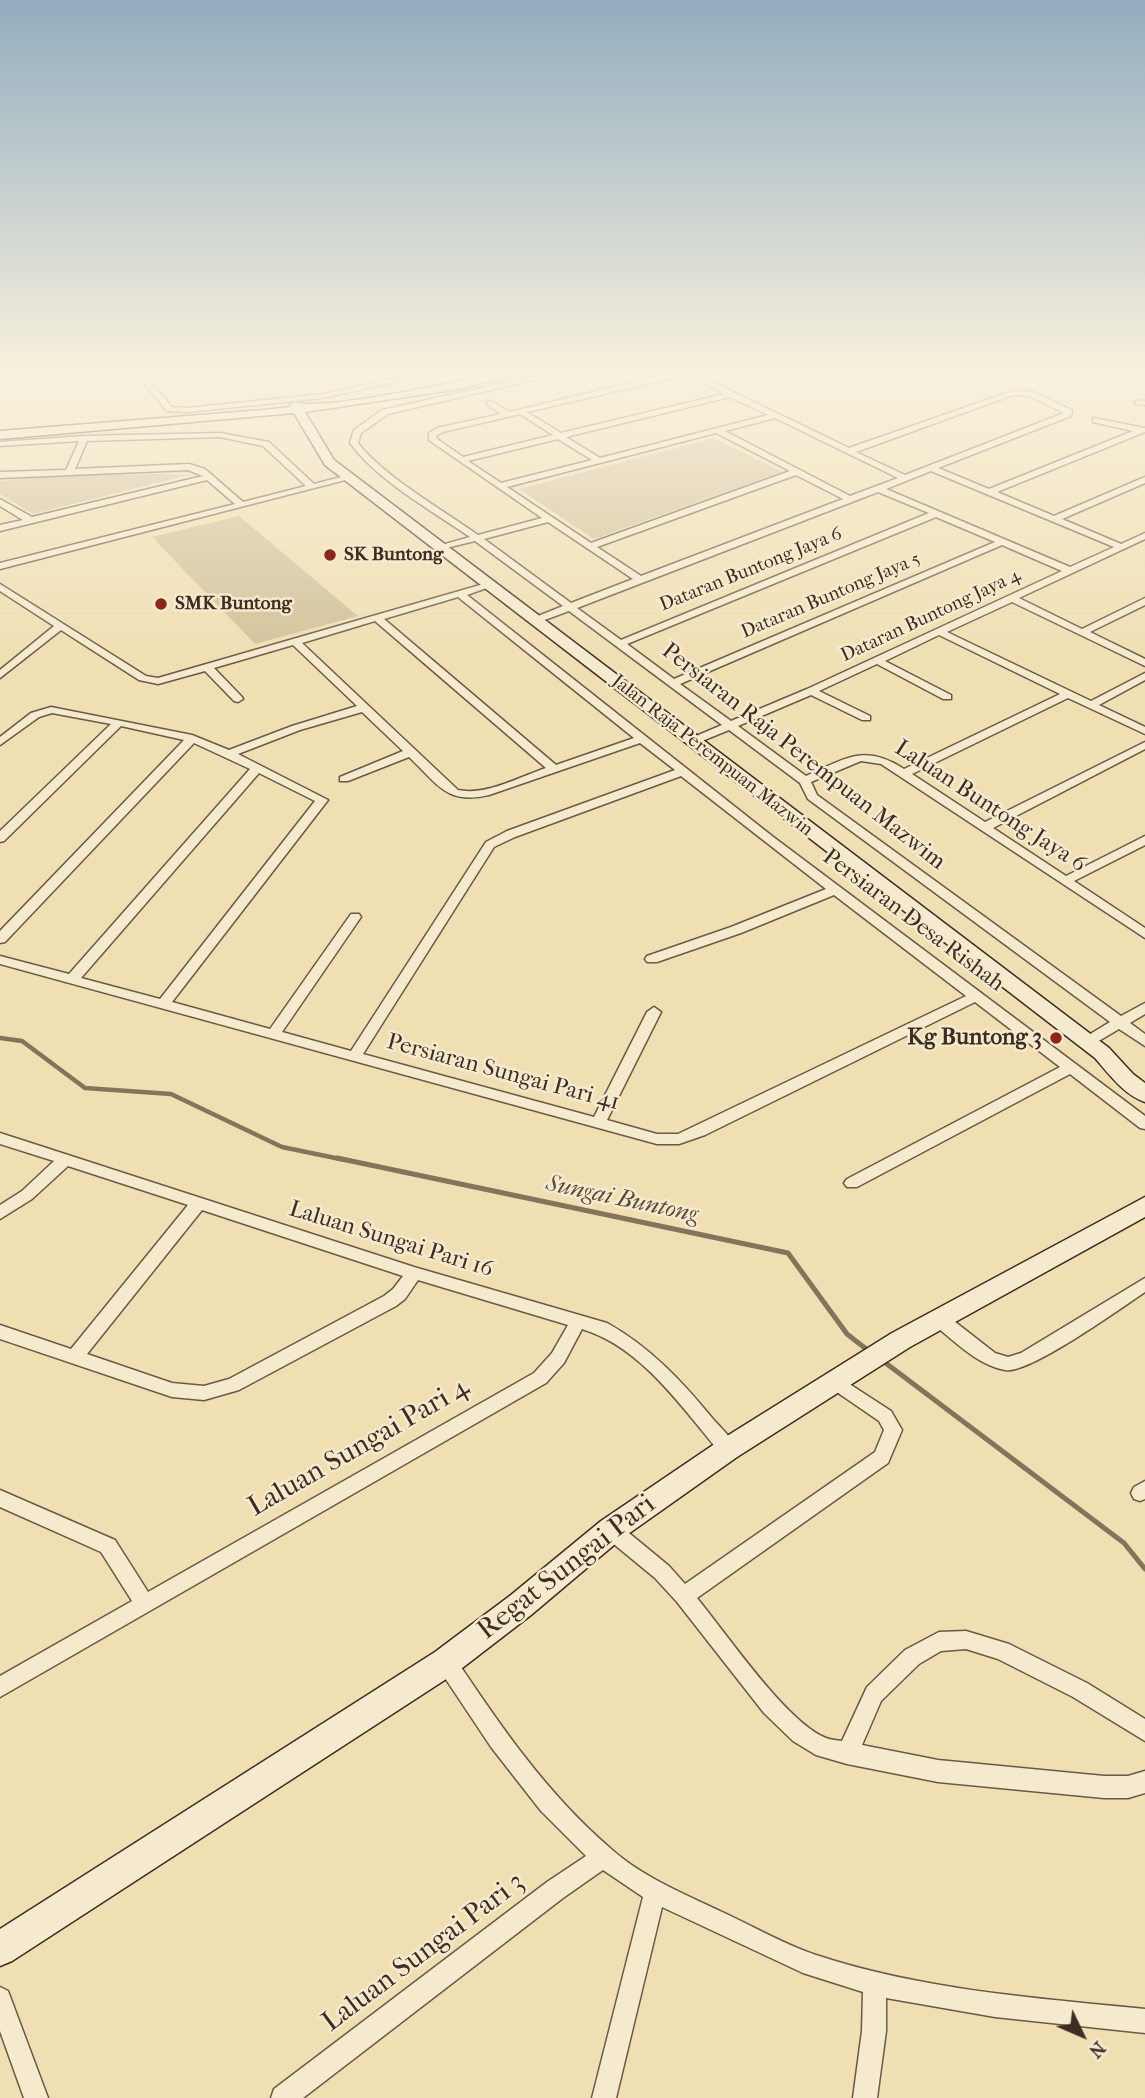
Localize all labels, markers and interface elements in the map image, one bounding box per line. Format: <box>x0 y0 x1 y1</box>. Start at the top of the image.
street label: Dataran Buntong Jaya 6 <box>657 523 845 617</box>
place label: SK Buntong <box>344 544 443 566</box>
marker: SK Buntong <box>322 547 338 563</box>
street label: Dataran Buntong Jaya 5 <box>738 548 924 644</box>
street label: Dataran Buntong Jaya 4 <box>838 564 1024 668</box>
place label: SMK Buntong <box>175 593 292 615</box>
marker: SMK Buntong <box>153 596 169 612</box>
street label: Persiaran Raja Perempuan Mazwim <box>656 638 950 876</box>
street label: Jalan Raja Perempuan Mazwin <box>607 670 817 842</box>
street label: Laluan Buntong Jaya 6 <box>889 735 1091 879</box>
street label: Persiaran Desa Rishah <box>817 844 1009 998</box>
place label: Kg Buntong 3 <box>907 1024 1042 1052</box>
street label: Persiaran Sungai Pari 41 <box>384 1029 622 1117</box>
marker: Kg Buntong 3 <box>1048 1030 1064 1046</box>
water label: Sungai Buntong <box>543 1170 701 1230</box>
street label: Laluan Sungai Pari 16 <box>286 1196 496 1284</box>
street label: Laluan Sungai Pari 4 <box>243 1371 475 1525</box>
street label: Regat Sungai Pari <box>472 1488 662 1648</box>
street label: Laluan Sungai Pari 3 <box>316 1866 532 2040</box>
north arrow <box>1047 2000 1117 2070</box>
text: N <box>1084 2037 1110 2062</box>

